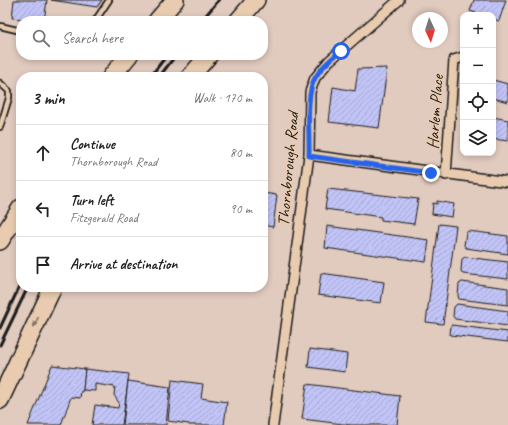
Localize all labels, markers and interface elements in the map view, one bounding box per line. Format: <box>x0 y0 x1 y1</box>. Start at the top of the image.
north arrow <box>412 12 448 48</box>
map controls <box>460 12 496 156</box>
button: + <box>460 12 496 48</box>
search box <box>16 16 268 60</box>
icon: search <box>30 27 52 49</box>
text: Search here <box>62 29 123 48</box>
route start <box>332 42 350 60</box>
button: − <box>460 48 496 84</box>
street label: Harlem Place <box>422 73 448 150</box>
button: locate <box>460 84 496 120</box>
text: 3 min <box>32 88 65 109</box>
text: Walk · 170 m <box>193 90 252 106</box>
street label: Thornborough Road <box>273 108 304 227</box>
button: layers <box>460 120 496 156</box>
text: Continue <box>70 135 115 154</box>
icon: ahead <box>32 142 54 164</box>
text: 80 m <box>230 145 252 161</box>
text: Thornborough Road <box>70 154 157 170</box>
route end <box>422 164 440 182</box>
text: Turn left <box>70 191 113 210</box>
icon: left <box>32 198 54 220</box>
text: 90 m <box>230 201 252 217</box>
text: Fitzgerald Road <box>70 210 138 226</box>
icon: arrive <box>32 254 54 276</box>
text: Arrive at destination <box>70 255 177 274</box>
one-way arrow <box>33 317 39 328</box>

